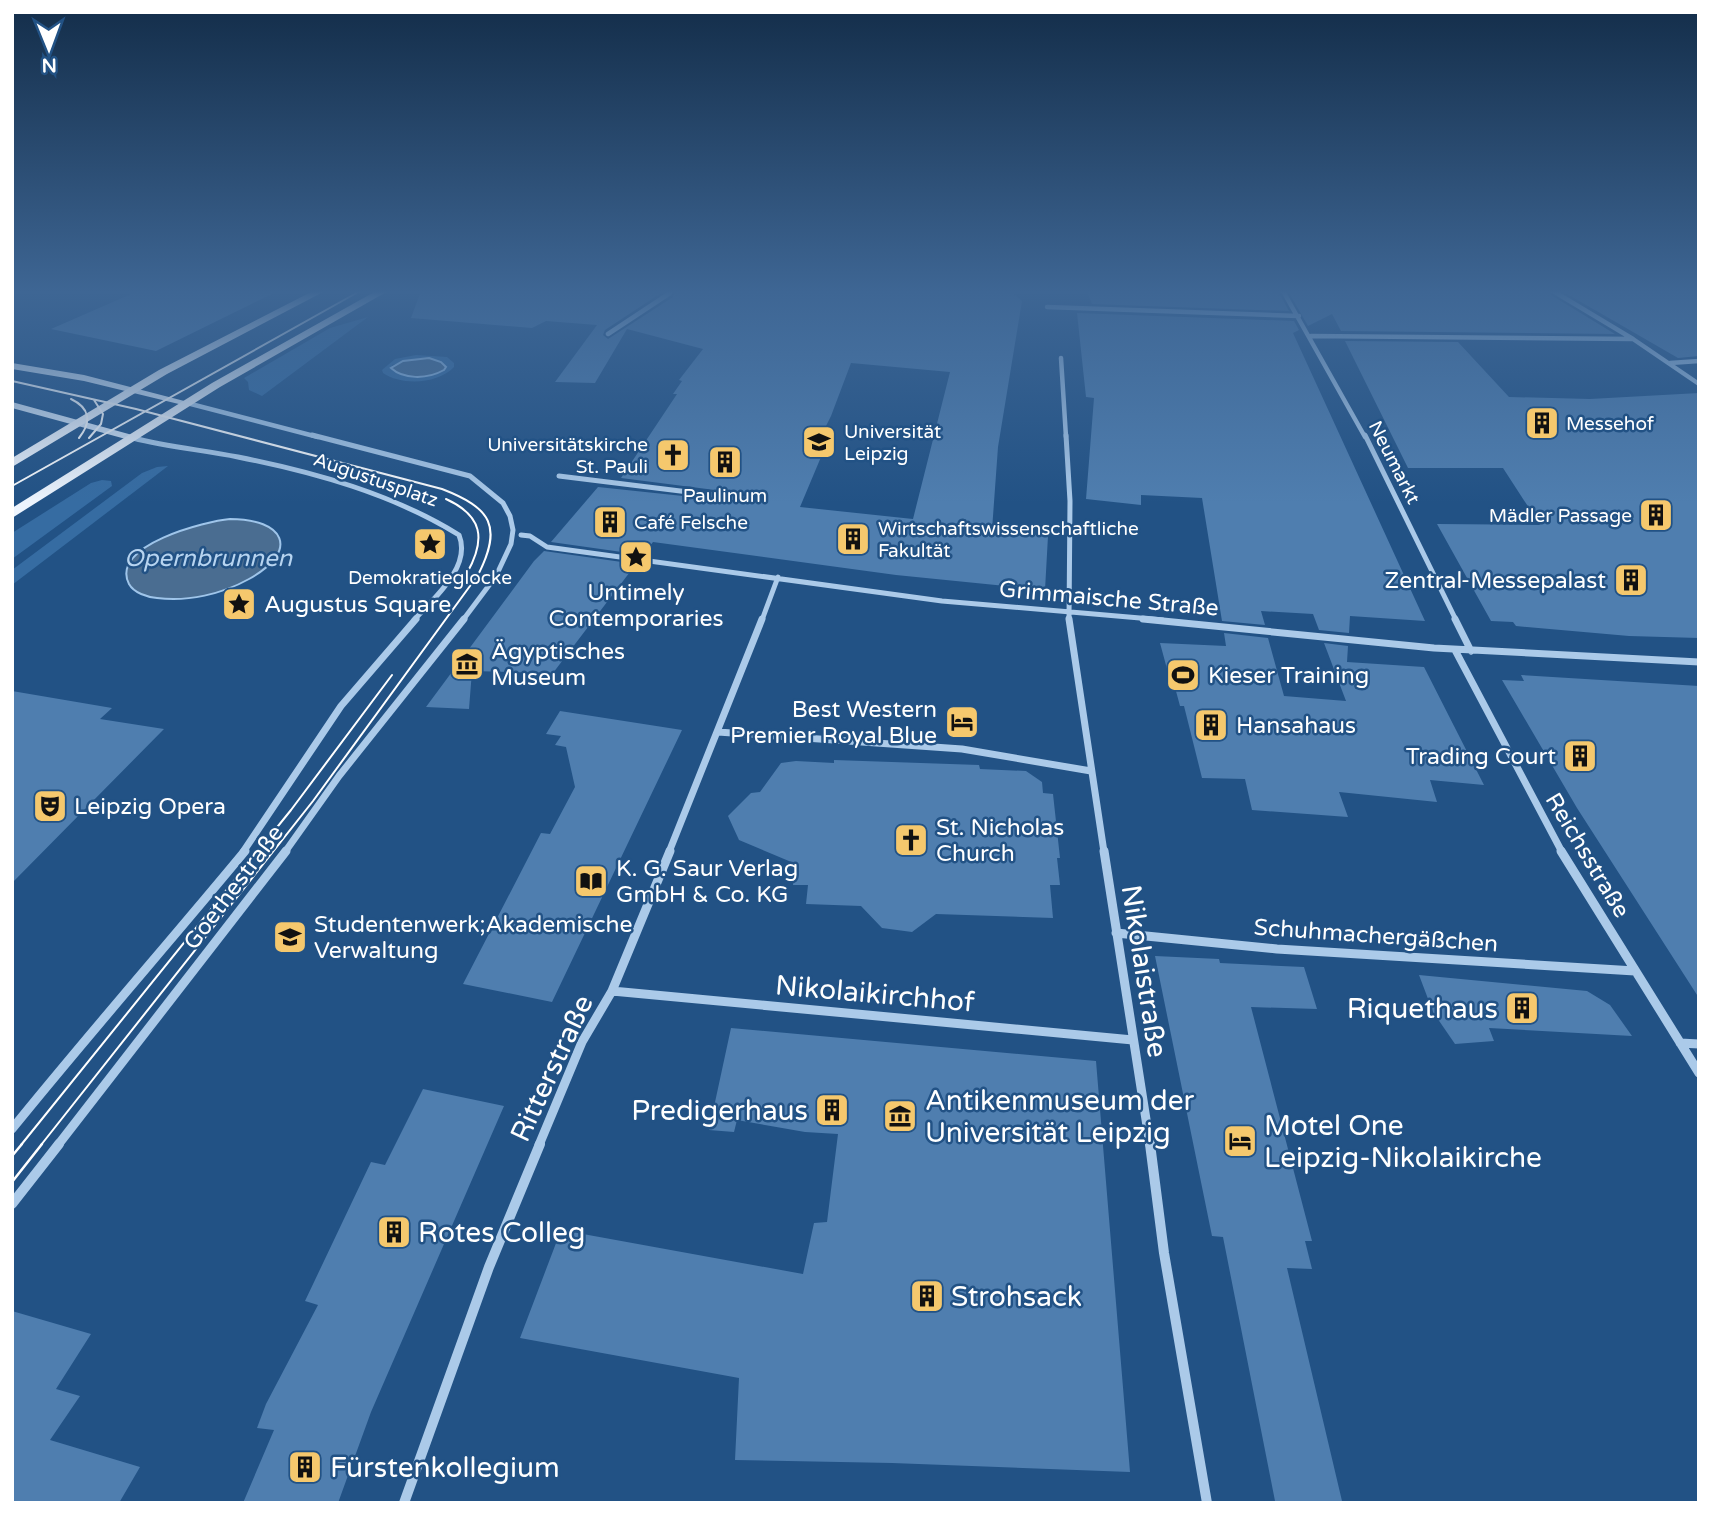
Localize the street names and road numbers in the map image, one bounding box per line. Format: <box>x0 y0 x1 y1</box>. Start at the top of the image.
street label: Neumarkt <box>1364 417 1424 508</box>
street label: Augustusplatz <box>311 448 441 511</box>
street label: Grimmaische Straße <box>998 575 1220 623</box>
street label: Reichsstraße <box>1539 788 1635 923</box>
street label: Goethestraße <box>178 820 290 955</box>
street label: Nikolaistraße <box>1114 882 1174 1060</box>
street label: Schuhmachergäßchen <box>1253 913 1499 959</box>
street label: Nikolaikirchhof <box>774 968 976 1020</box>
street label: Ritterstraße <box>503 990 601 1147</box>

